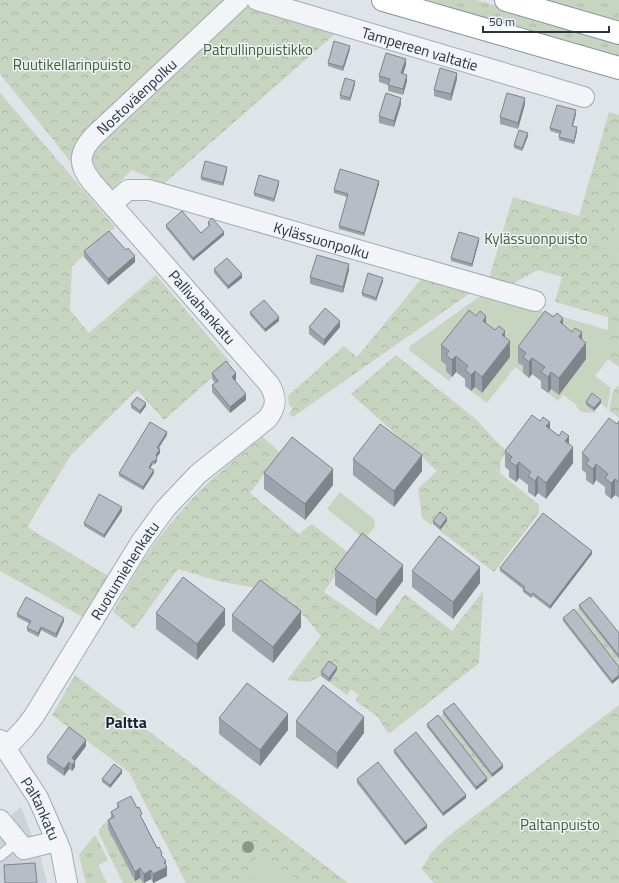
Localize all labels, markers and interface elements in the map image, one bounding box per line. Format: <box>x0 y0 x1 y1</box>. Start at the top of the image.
scale bar <box>483 8 609 34</box>
text: 50 m <box>489 12 515 31</box>
street label: Tampereen valtatie <box>359 20 481 77</box>
park label: Patrullinpuistikko <box>203 38 313 61</box>
park label: Ruutikellarinpuisto <box>13 53 131 76</box>
street label: Nostoväenpolku <box>91 53 182 140</box>
street label: Kylässuonpolku <box>271 215 372 264</box>
park label: Kylässuonpuisto <box>484 227 588 250</box>
street label: Pallivahankatu <box>163 264 241 350</box>
street label: Ruotumiehenkatu <box>84 516 164 624</box>
district label: Paltta <box>105 710 147 734</box>
street label: Paltankatu <box>15 772 66 844</box>
park label: Paltanpuisto <box>520 813 600 836</box>

